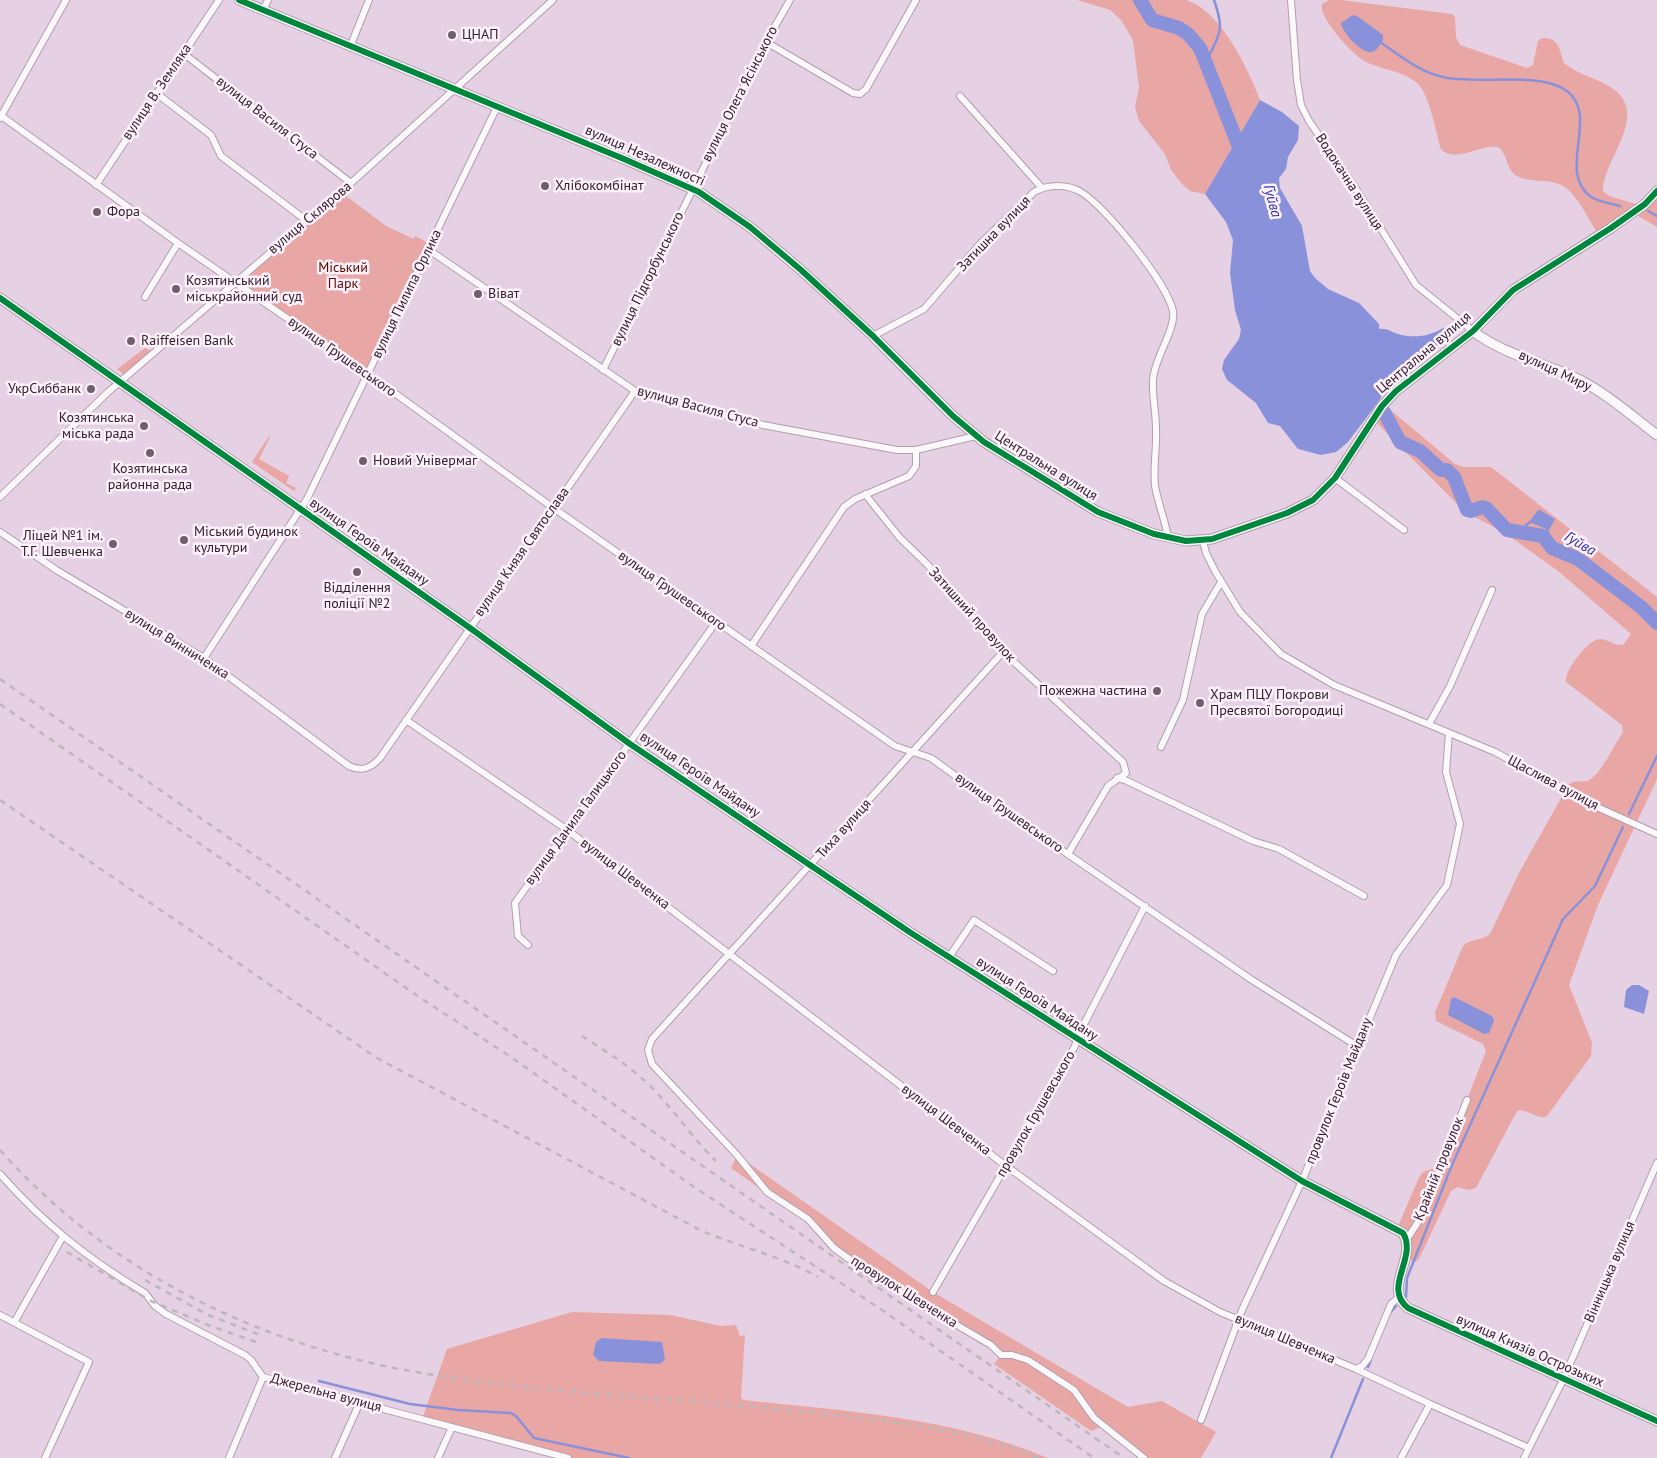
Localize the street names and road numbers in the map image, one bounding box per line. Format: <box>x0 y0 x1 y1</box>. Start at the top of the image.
street label: вулиця Олега Ясінського <box>698 23 782 165</box>
street label: вулиця В. Земляка <box>119 41 195 143</box>
street label: вулиця Василя Стуса <box>213 73 321 163</box>
street label: вулиця Незалежності <box>582 122 708 190</box>
street label: Водокачна вулиця <box>1312 131 1386 233</box>
street label: вулиця Склярова <box>265 178 355 258</box>
street label: Затишна вулиця <box>954 193 1034 275</box>
street label: вулиця Підгорбунського <box>608 209 688 349</box>
street label: вулиця Пилипа Орлика <box>369 227 445 361</box>
street label: Центральна вулиця <box>1373 309 1475 397</box>
street label: вулиця Грушевського <box>285 313 399 401</box>
street label: вулиця Миру <box>1516 347 1594 395</box>
street label: вулиця Василя Стуса <box>635 383 761 431</box>
street label: Центральна вулиця <box>991 428 1101 504</box>
street label: вулиця Князя Святослава <box>471 484 573 620</box>
street label: вулиця Героїв Майдану <box>306 494 432 590</box>
street label: вулиця Грушевського <box>615 547 729 635</box>
street label: Затишний провулок <box>925 564 1019 666</box>
street label: вулиця Винниченка <box>122 605 232 683</box>
street label: вулиця Героїв Майдану <box>637 728 763 822</box>
street label: вулиця Данила Галицького <box>522 747 630 889</box>
street label: Щаслива вулиця <box>1505 752 1601 814</box>
street label: вулиця Грушевського <box>952 769 1066 857</box>
street label: Тиха вулиця <box>813 796 875 862</box>
street label: вулиця Шевченка <box>577 835 673 913</box>
street label: вулиця Героїв Майдану <box>973 953 1101 1045</box>
street label: провулок Героїв Майдану <box>1302 1015 1376 1167</box>
street label: провулок Грушевського <box>993 1048 1079 1180</box>
street label: вулиця Шевченка <box>898 1081 994 1159</box>
street label: Крайній провулок <box>1411 1115 1467 1223</box>
street label: Вінницька вулиця <box>1581 1219 1639 1325</box>
street label: провулок Шевченка <box>848 1252 960 1332</box>
street label: вулиця Шевченка <box>1232 1310 1338 1368</box>
street label: вулиця Князів Острозьких <box>1454 1311 1606 1391</box>
street label: Джерельна вулиця <box>269 1370 383 1416</box>

